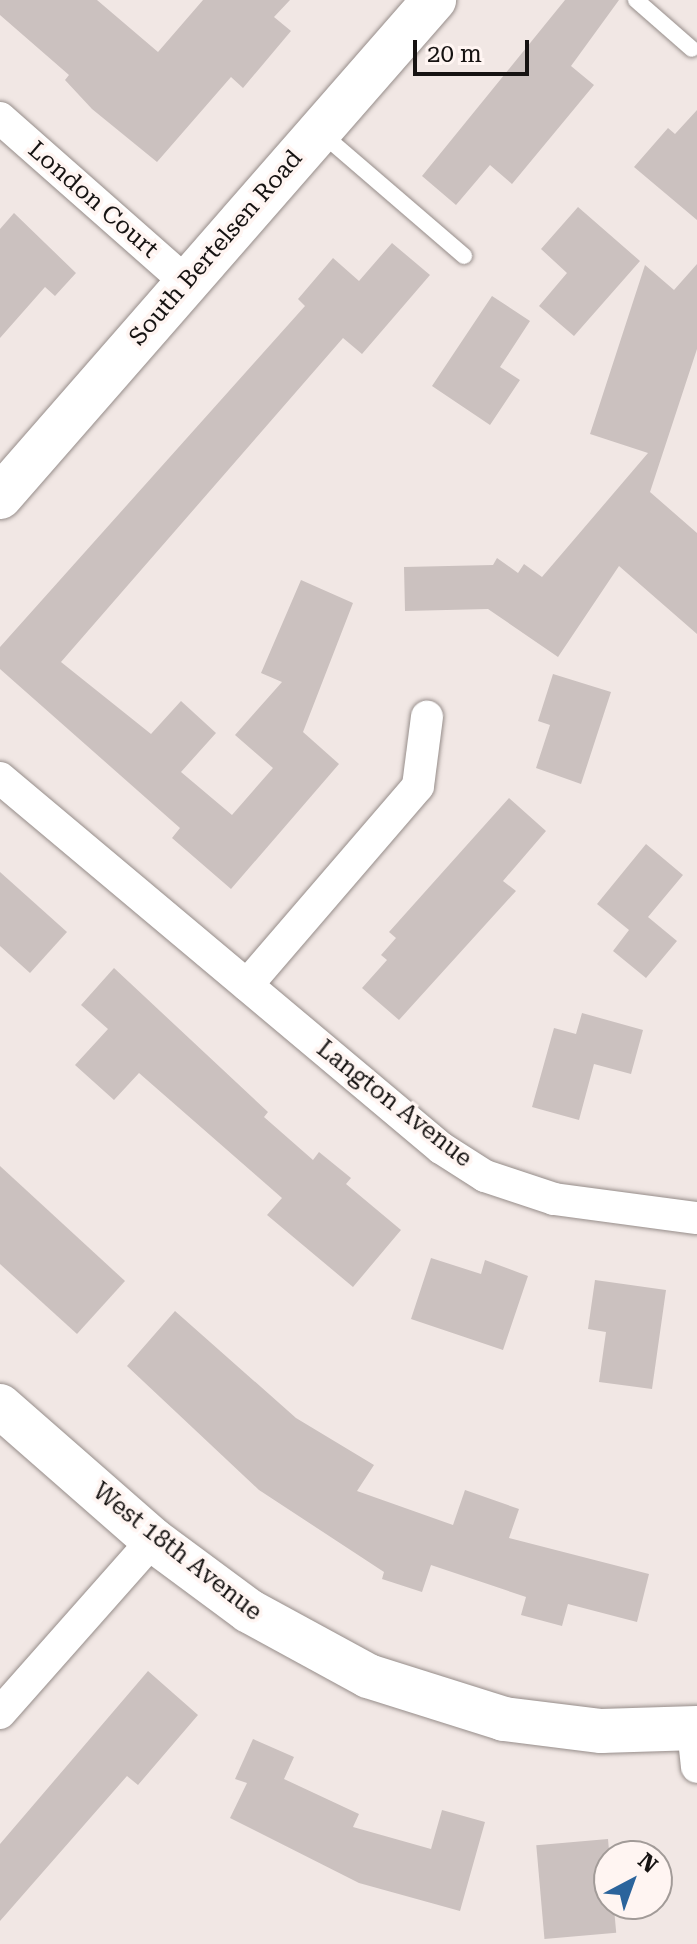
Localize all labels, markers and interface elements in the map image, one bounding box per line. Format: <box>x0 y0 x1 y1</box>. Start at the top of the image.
scale bar <box>417 24 533 74</box>
text: 20 m <box>427 40 482 68</box>
street label: London Court <box>22 136 164 264</box>
street label: South Bertelsen Road <box>123 145 309 351</box>
street label: Langton Avenue <box>311 1035 477 1173</box>
street label: West 18th Avenue <box>87 1477 267 1627</box>
north arrow <box>593 1840 673 1920</box>
text: N <box>633 1848 662 1878</box>

